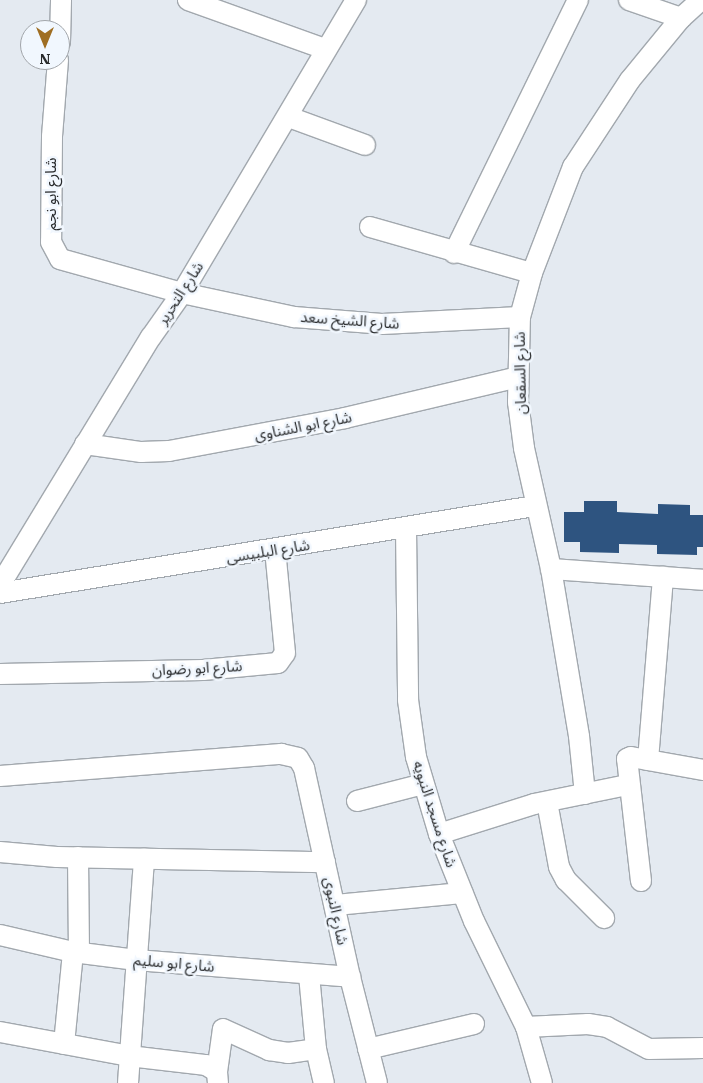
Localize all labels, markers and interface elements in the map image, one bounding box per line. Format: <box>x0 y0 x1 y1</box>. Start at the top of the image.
north arrow <box>20 20 70 70</box>
text: N <box>39 50 51 68</box>
street label: شارع ابو نجم <box>42 158 60 230</box>
street label: شارع التحرير <box>153 258 207 328</box>
street label: شارع الشيخ سعد <box>300 308 400 332</box>
street label: شارع السقعان <box>510 331 530 415</box>
street label: شارع ابو الشناوى <box>253 408 353 444</box>
street label: شارع البلبيسى <box>225 536 311 566</box>
street label: شارع ابو رضوان <box>151 657 243 679</box>
street label: شارع مسجد النبويه <box>409 758 461 870</box>
street label: شارع النبوى <box>320 875 352 947</box>
street label: شارع ابو سليم <box>133 950 215 976</box>

